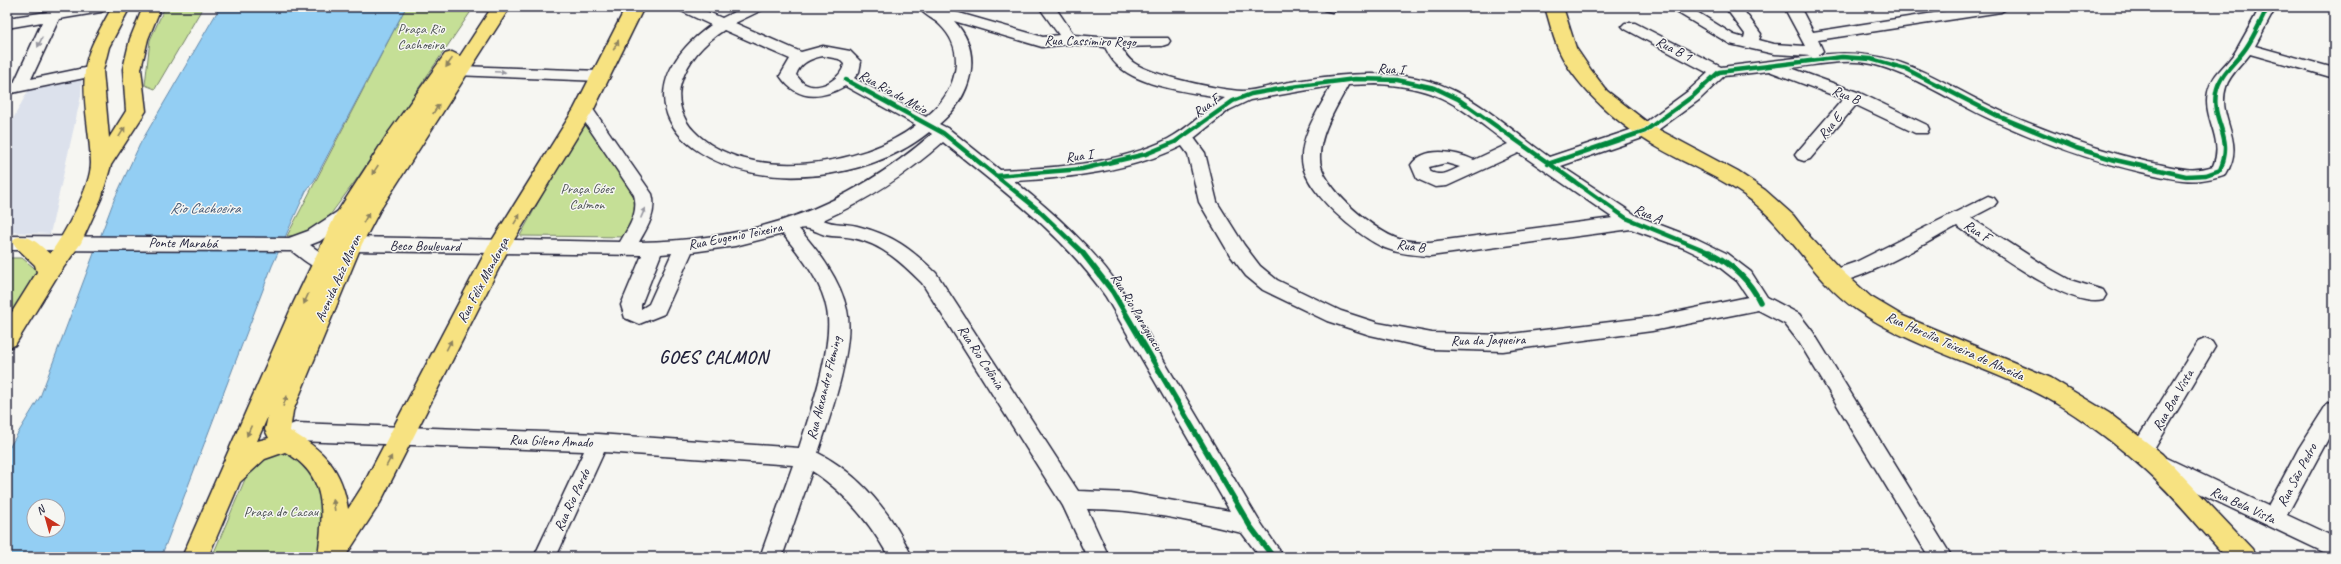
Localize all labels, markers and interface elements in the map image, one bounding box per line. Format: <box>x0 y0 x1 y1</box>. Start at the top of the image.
park label: Praça Rio Cachoeira <box>397 20 446 53</box>
street label: Rua Cassimiro Rego <box>1044 32 1138 50</box>
street label: Rua B 1 <box>1653 33 1695 66</box>
one-way arrow <box>37 37 43 49</box>
one-way arrow <box>612 39 619 51</box>
one-way arrow <box>445 58 453 68</box>
street label: Rua I <box>1377 60 1408 78</box>
street label: Rua Rio do Meio <box>856 66 932 119</box>
one-way arrow <box>494 69 507 75</box>
street label: Rua B <box>1830 82 1864 109</box>
street label: Rua F <box>1190 89 1225 121</box>
one-way arrow <box>433 103 440 114</box>
street label: Rua E <box>1814 108 1847 142</box>
one-way arrow <box>118 127 126 138</box>
street label: Rua I <box>1065 145 1097 166</box>
one-way arrow <box>371 165 379 175</box>
park label: Praça Góes Calmon <box>560 180 615 213</box>
water label: Rio Cachoeira <box>170 199 242 218</box>
street label: Rua A <box>1632 200 1665 228</box>
one-way arrow <box>641 207 647 219</box>
one-way arrow <box>362 212 369 223</box>
one-way arrow <box>513 213 520 225</box>
street label: Rua F <box>1961 216 1996 248</box>
street label: Rua Eugenio Teixeira <box>686 218 785 253</box>
street label: Avenida Aziz Maron <box>311 231 365 324</box>
street label: Ponte Marabá <box>148 234 220 252</box>
street label: Rua Félix Mendonça <box>453 234 513 326</box>
street label: Rua B <box>1396 236 1428 257</box>
street label: Beco Boulevard <box>390 237 463 255</box>
street label: Rua Rio Paraguacu <box>1107 270 1167 355</box>
one-way arrow <box>303 293 309 304</box>
street label: Rua Hercília Teixeira de Almeida <box>1883 308 2028 385</box>
street label: Rua Rio Colônia <box>954 322 1009 393</box>
street label: Rua da Jaqueira <box>1451 331 1527 349</box>
street label: Rua Alexandre Fleming <box>803 334 845 441</box>
one-way arrow <box>446 340 452 351</box>
district label: GOES CALMON <box>659 346 771 368</box>
street label: Rua Boa Vista <box>2149 365 2198 433</box>
one-way arrow <box>283 394 289 406</box>
one-way arrow <box>246 425 252 436</box>
street label: Rua Gileno Amado <box>509 431 594 451</box>
street label: Rua São Pedro <box>2273 440 2321 509</box>
one-way arrow <box>386 455 392 467</box>
street label: Rua Rio Pardo <box>550 465 594 534</box>
street label: Rua Bela Vista <box>2208 483 2279 528</box>
north arrow <box>26 498 66 538</box>
one-way arrow <box>331 499 337 511</box>
text: N <box>33 501 49 518</box>
park label: Praça do Cacau <box>244 503 319 520</box>

